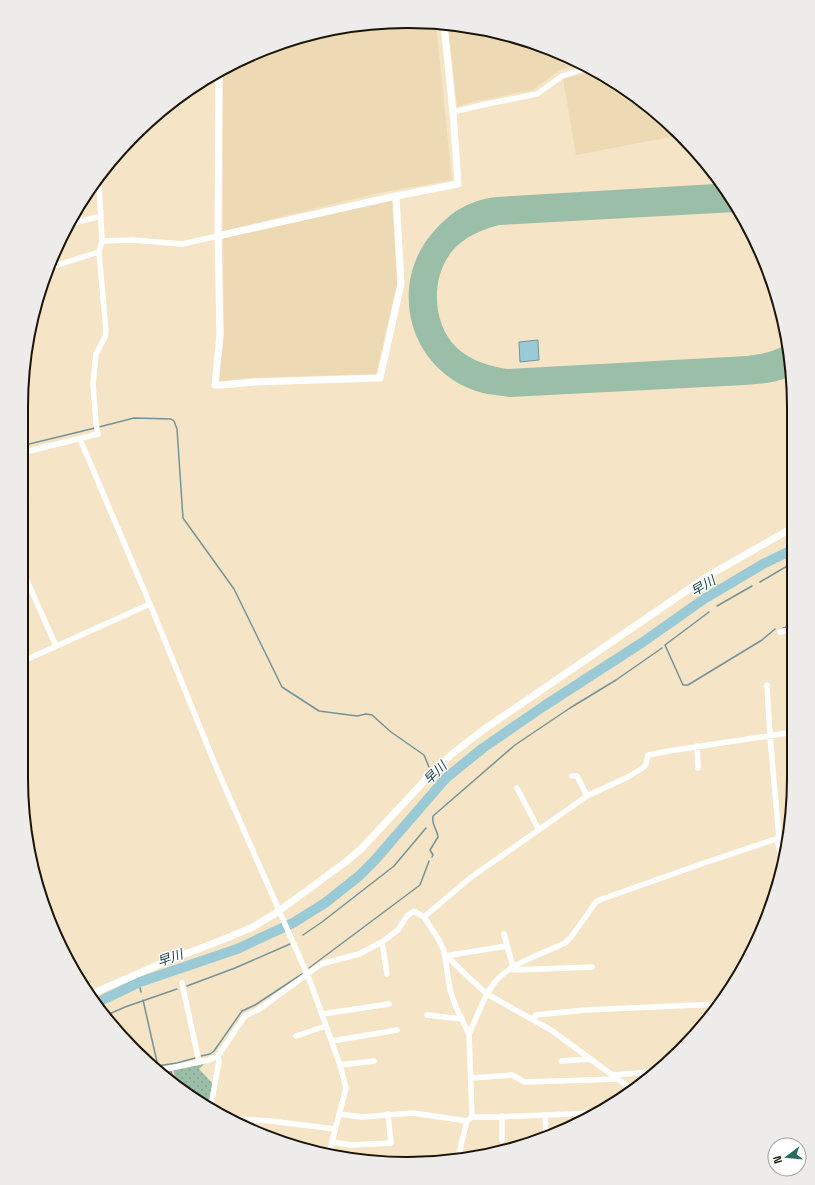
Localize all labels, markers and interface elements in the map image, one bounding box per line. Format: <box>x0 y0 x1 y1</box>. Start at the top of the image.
water label: 早川 <box>687 571 720 600</box>
water label: 早川 <box>420 756 452 788</box>
water label: 早川 <box>155 945 187 970</box>
north arrow <box>767 1137 807 1177</box>
text: N <box>770 1154 785 1165</box>

